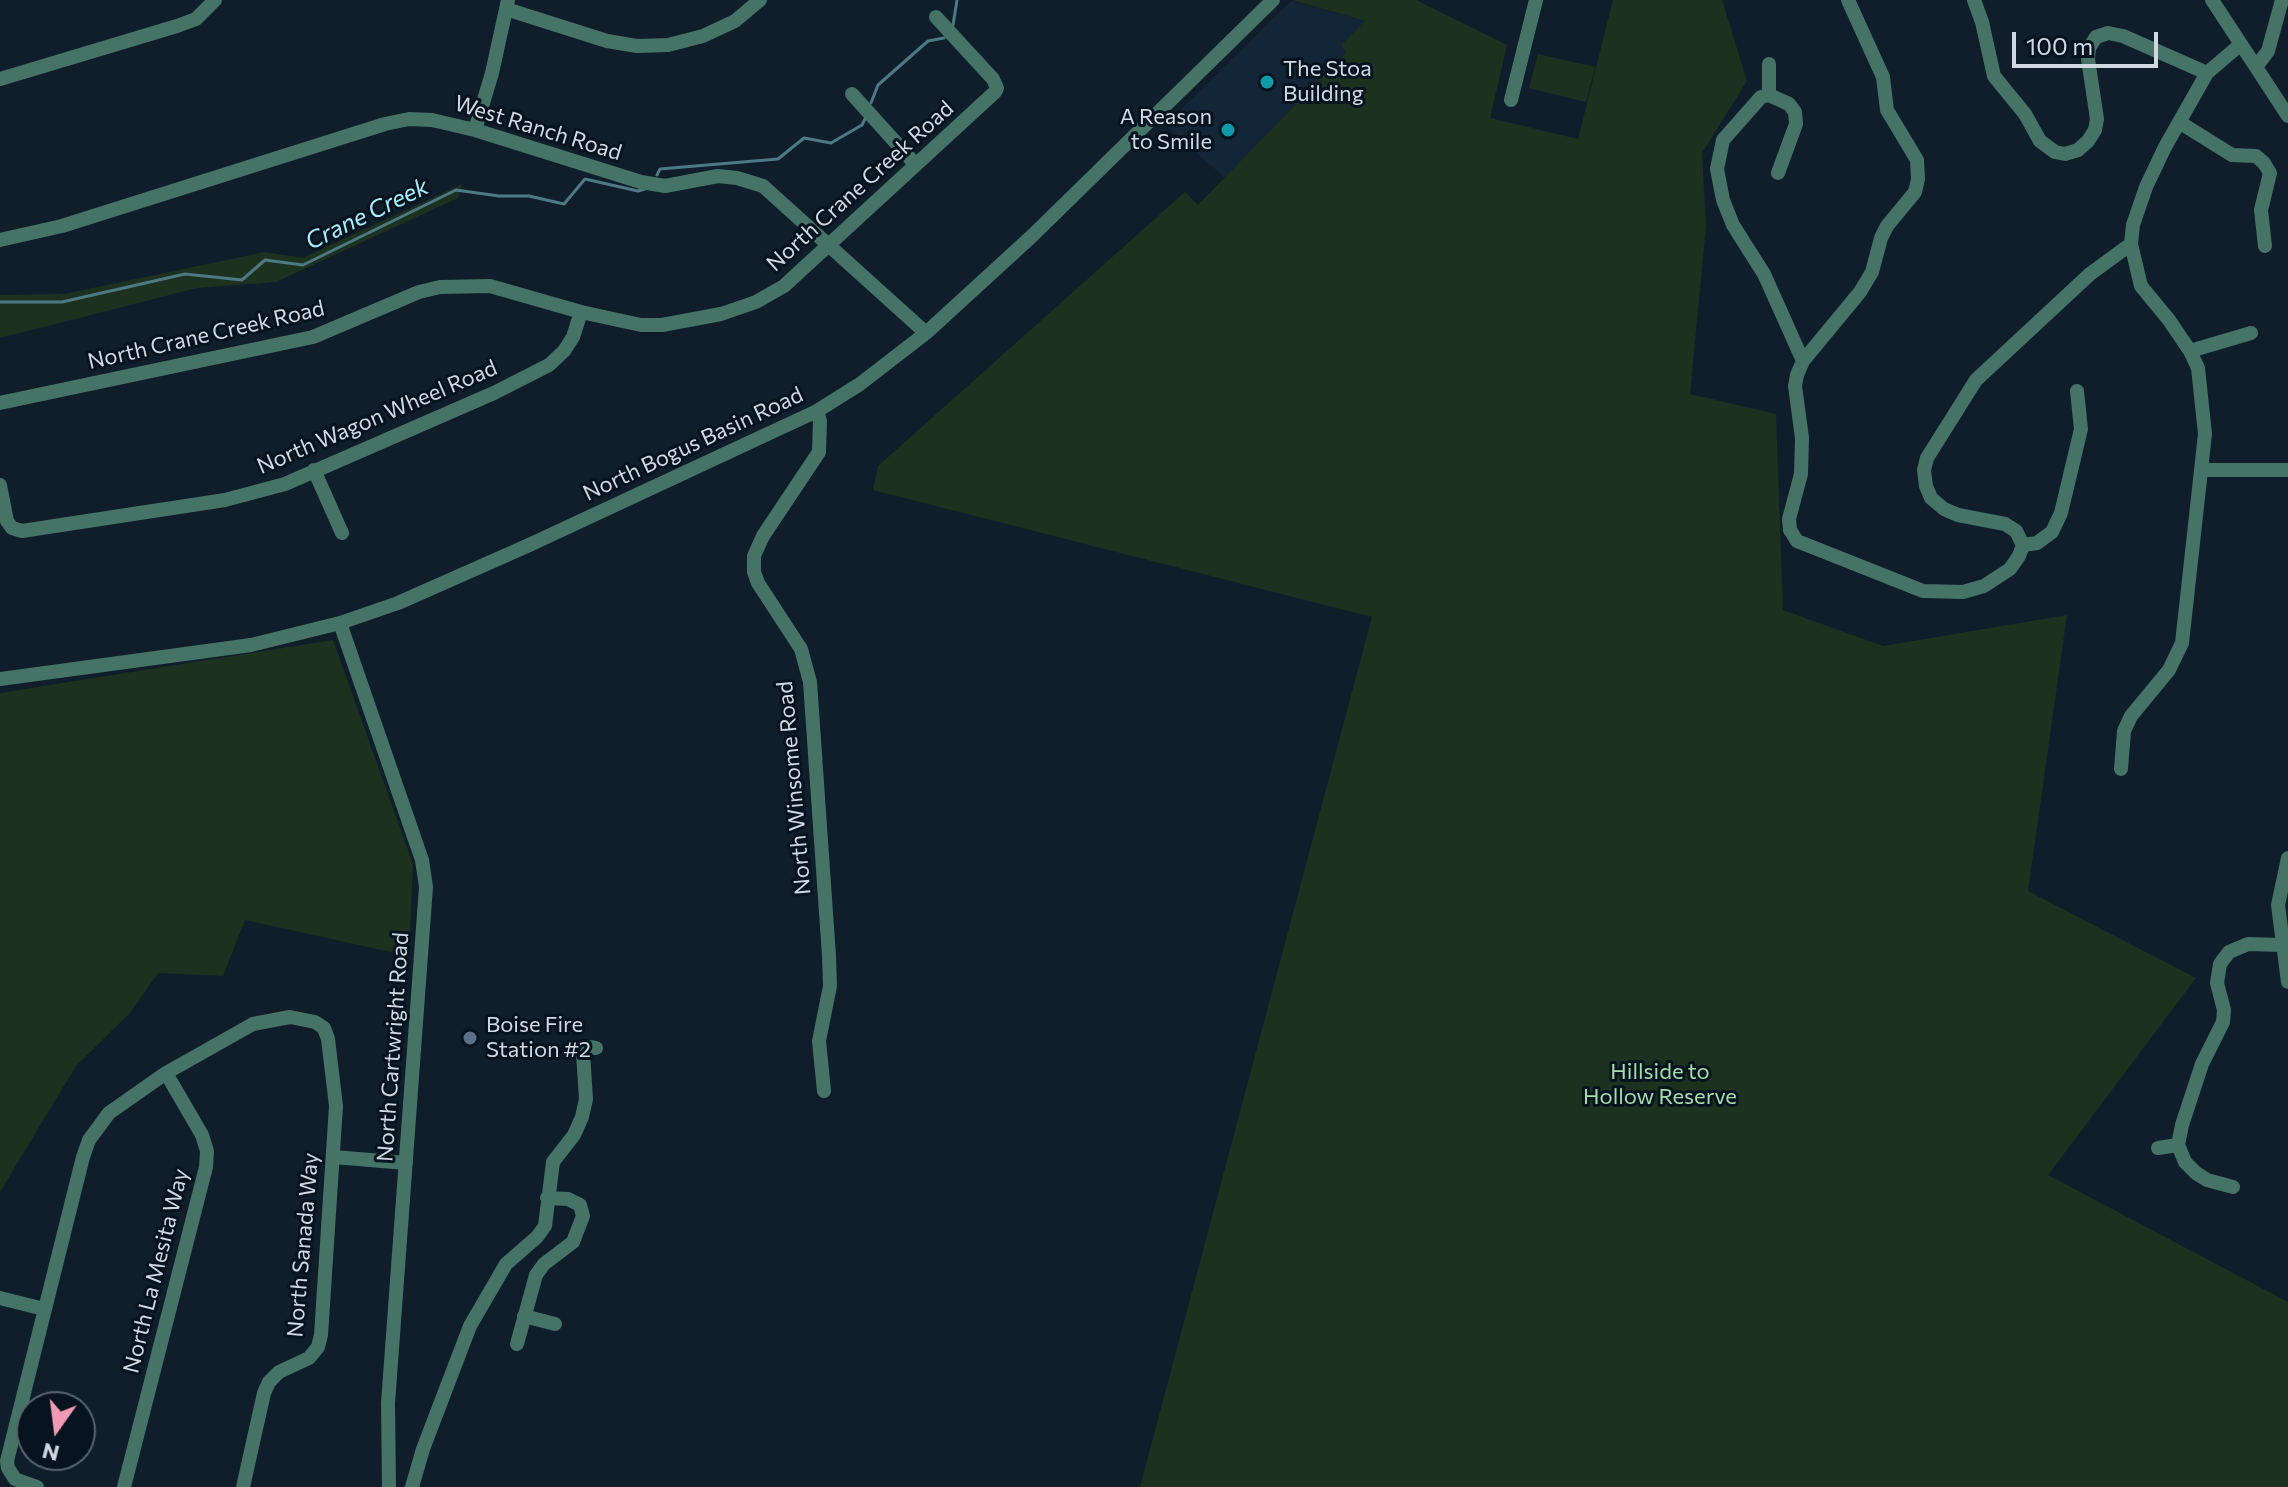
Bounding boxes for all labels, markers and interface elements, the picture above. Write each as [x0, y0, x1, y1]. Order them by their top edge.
scale bar [2016, 16, 2162, 66]
text: 100 m [2026, 31, 2093, 60]
place label: The Stoa Building [1283, 56, 1372, 108]
marker: The Stoa Building [1258, 73, 1276, 91]
street label: West Ranch Road [451, 90, 625, 166]
street label: North Crane Creek Road [761, 95, 959, 277]
place label: A Reason to Smile [1120, 104, 1212, 156]
marker: A Reason to Smile [1219, 121, 1237, 139]
water label: Crane Creek [301, 172, 433, 256]
street label: North Crane Creek Road [85, 295, 327, 375]
street label: North Wagon Wheel Road [253, 354, 501, 480]
street label: North Bogus Basin Road [579, 381, 807, 507]
street label: North Winsome Road [771, 680, 817, 896]
street label: North Cartwright Road [372, 931, 414, 1163]
place label: Boise Fire Station #2 [486, 1012, 591, 1064]
marker: Boise Fire Station #2 [461, 1029, 479, 1047]
park label: Hillside to Hollow Reserve [1583, 1059, 1737, 1110]
street label: North Sanada Way [282, 1152, 324, 1338]
street label: North La Mesita Way [118, 1166, 194, 1376]
north arrow [16, 1391, 96, 1471]
text: N [39, 1438, 62, 1468]

